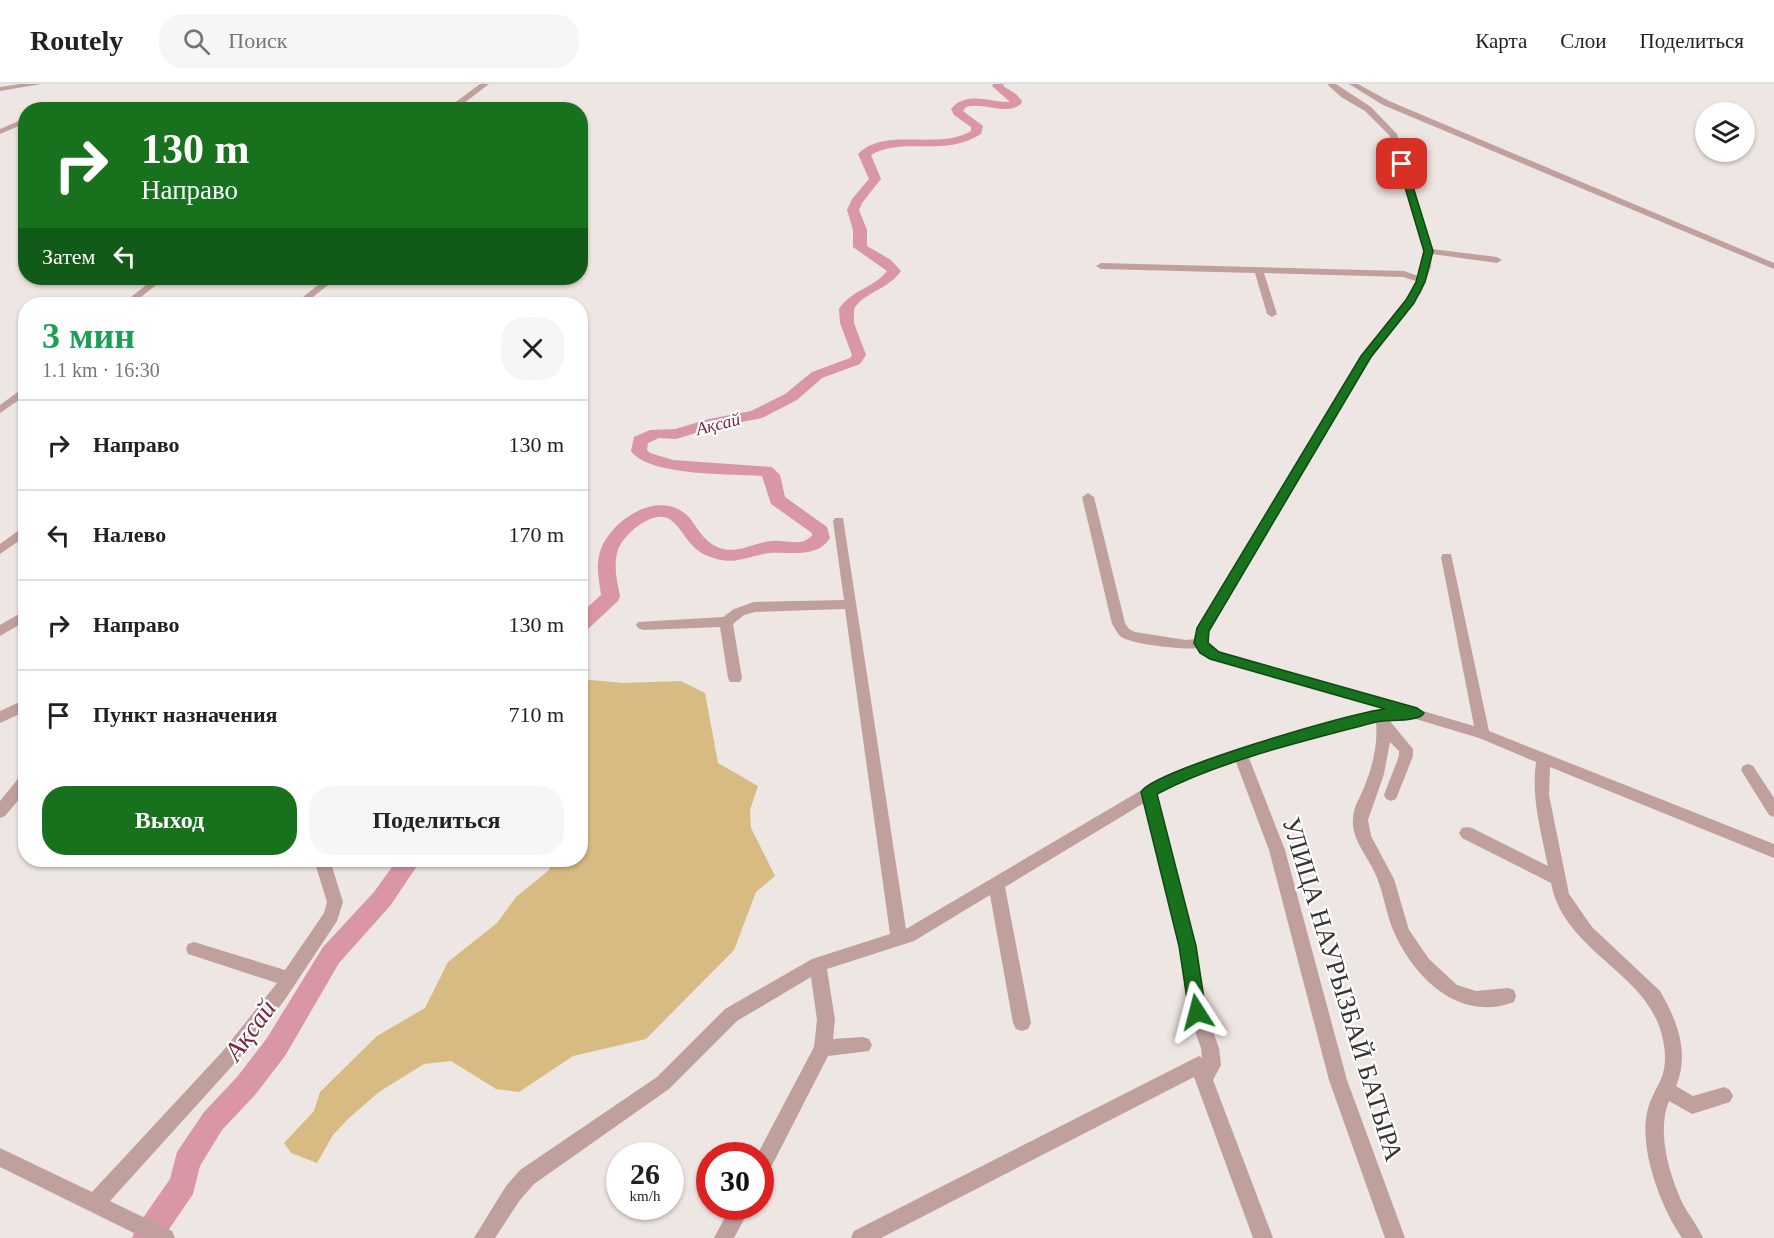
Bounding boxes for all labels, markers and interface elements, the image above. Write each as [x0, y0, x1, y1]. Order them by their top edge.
search box [159, 14, 579, 68]
text: Routely [30, 25, 123, 56]
icon: search [180, 25, 213, 58]
text: Поиск [228, 28, 287, 53]
text: Карта [1475, 29, 1527, 53]
text: Слои [1560, 29, 1606, 53]
text: Поделиться [1639, 29, 1744, 53]
map controls [1695, 102, 1755, 162]
button: layers [1695, 102, 1755, 162]
icon: right [42, 126, 120, 204]
text: 130 m [141, 126, 250, 172]
pin [1376, 138, 1427, 189]
icon: arrive [1385, 147, 1418, 180]
text: Направо [141, 175, 238, 205]
icon: left [108, 240, 141, 273]
text: Затем [42, 244, 96, 269]
text: 3 мин [42, 316, 135, 356]
button: close [501, 317, 564, 380]
text: 1.1 km · 16:30 [42, 359, 160, 381]
water label: Ақсай [693, 409, 742, 439]
icon: right [42, 429, 75, 462]
text: Направо [93, 432, 179, 457]
text: 130 m [508, 432, 564, 457]
icon: left [42, 519, 75, 552]
text: Налево [93, 522, 166, 547]
text: 170 m [508, 522, 564, 547]
icon: right [42, 609, 75, 642]
text: Направо [93, 612, 179, 637]
text: 130 m [508, 612, 564, 637]
icon: arrive [42, 699, 75, 732]
text: Пункт назначения [93, 702, 278, 727]
text: 710 m [508, 702, 564, 727]
button: Выход [42, 786, 297, 855]
button: Поделиться [309, 786, 564, 855]
street label: УЛИЦА НАУРЫЗБАЙ БАТЫРА [1276, 814, 1409, 1165]
position arrow [1165, 980, 1229, 1044]
water label: Ақсай [217, 994, 282, 1068]
speed limit sign: 30 [696, 1142, 774, 1220]
text: 26 [630, 1157, 660, 1190]
text: km/h [630, 1188, 660, 1204]

